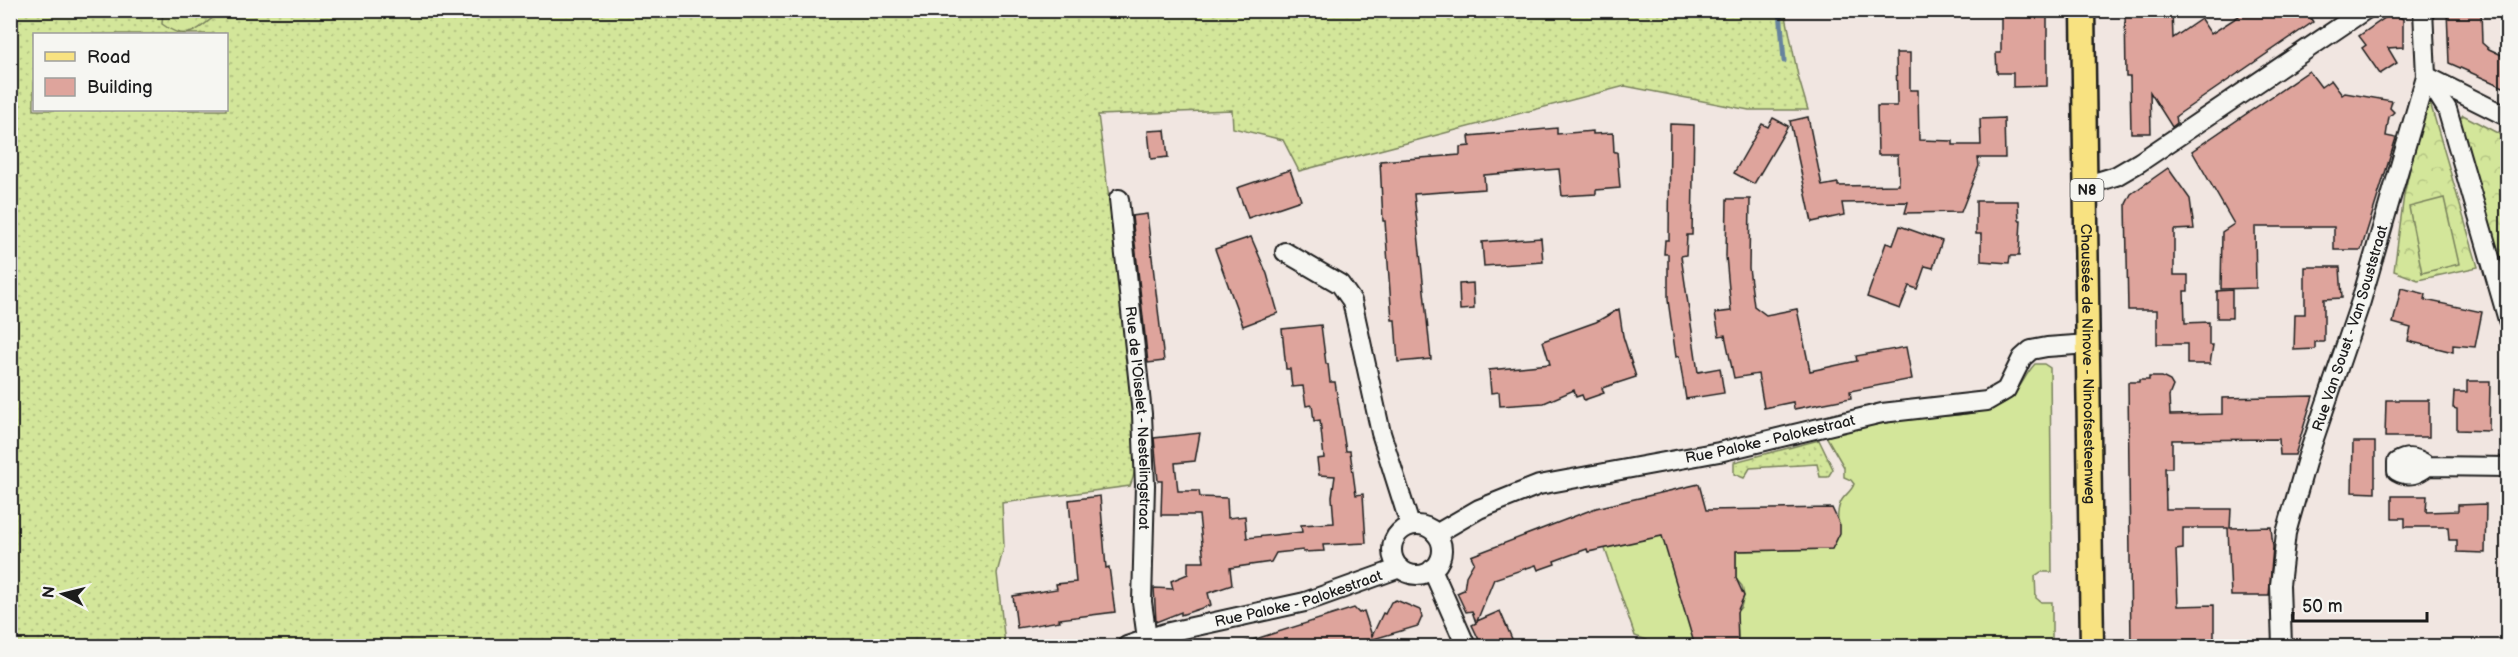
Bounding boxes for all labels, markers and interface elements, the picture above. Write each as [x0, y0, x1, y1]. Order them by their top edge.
legend [33, 33, 228, 111]
text: Road [87, 47, 131, 68]
text: Building [87, 77, 153, 98]
road number: N8 [2070, 179, 2104, 201]
street label: Rue Van Soust - Van Souststraat [2308, 223, 2392, 434]
street label: Chaussée de Ninove - Ninoofsesteenweg [2077, 224, 2099, 504]
street label: Rue de l'Oiselet - Nestelingstraat [1121, 305, 1155, 530]
street label: Rue Paloke - Palokestraat [1684, 410, 1857, 467]
north arrow [33, 564, 93, 624]
street label: Rue Paloke - Palokestraat [1213, 566, 1385, 631]
text: N [39, 585, 60, 599]
scale bar [2293, 585, 2426, 623]
text: 50 m [2302, 596, 2343, 617]

